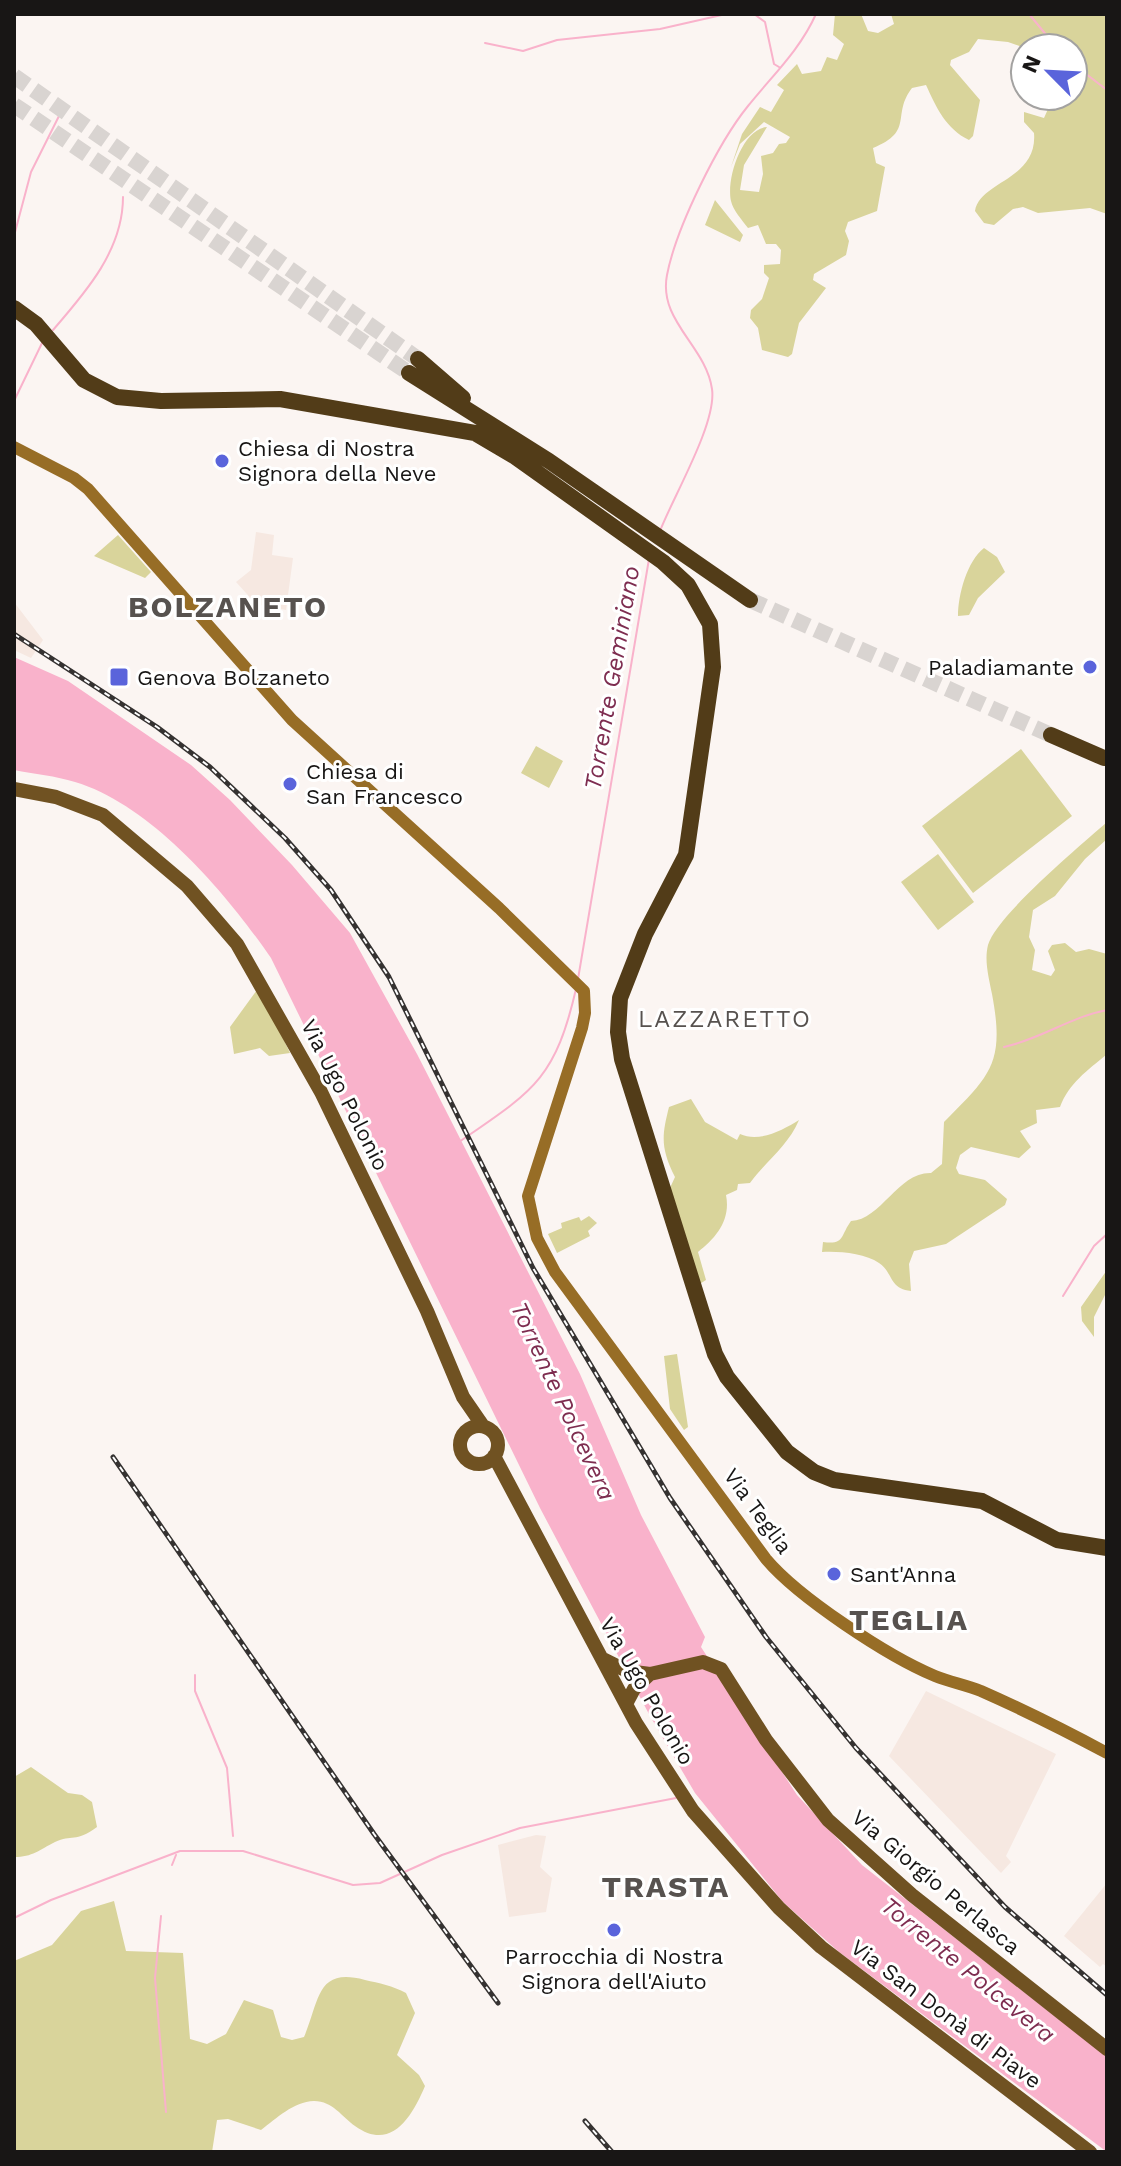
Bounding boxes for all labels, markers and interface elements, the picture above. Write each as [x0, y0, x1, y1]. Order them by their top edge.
north arrow [1009, 32, 1089, 112]
text: N [1016, 52, 1046, 77]
place label: Chiesa di Nostra Signora della Neve [238, 436, 436, 486]
marker: Chiesa di Nostra Signora della Neve [213, 452, 231, 470]
water label: Torrente Geminiano [578, 564, 646, 792]
district label: BOLZANETO [128, 589, 328, 624]
place label: Paladiamante [928, 655, 1074, 680]
marker: Paladiamante [1081, 658, 1099, 676]
place label: Genova Bolzaneto [137, 665, 330, 690]
marker: Genova Bolzaneto [108, 666, 130, 688]
place label: Chiesa di San Francesco [306, 759, 463, 809]
marker: Chiesa di San Francesco [281, 775, 299, 793]
district label: LAZZARETTO [638, 1005, 812, 1033]
street label: Via Ugo Polonio [296, 1015, 394, 1175]
water label: Torrente Polcevera [505, 1297, 621, 1505]
street label: Via Teglia [719, 1463, 797, 1559]
place label: Sant'Anna [850, 1562, 956, 1587]
marker: Sant'Anna [825, 1565, 843, 1583]
district label: TEGLIA [849, 1602, 969, 1637]
street label: Via Ugo Polonio [595, 1613, 699, 1769]
street label: Via Giorgio Perlasca [847, 1804, 1025, 1960]
district label: TRASTA [602, 1869, 730, 1904]
water label: Torrente Polcevera [875, 1891, 1061, 2049]
marker: Parrocchia di Nostra Signora dell'Aiuto [605, 1921, 623, 1939]
street label: Via San Donà di Piave [846, 1934, 1046, 2094]
place label: Parrocchia di Nostra Signora dell'Aiuto [505, 1944, 723, 1994]

